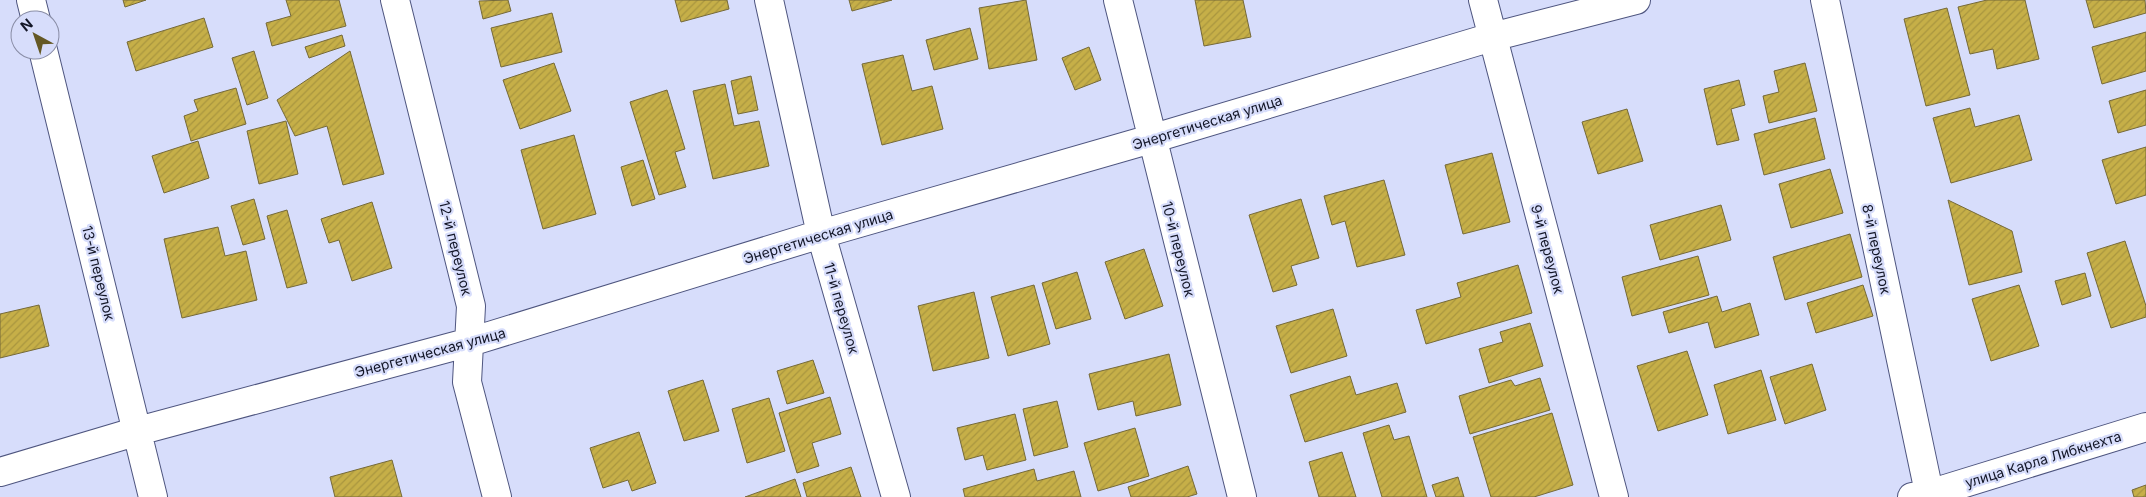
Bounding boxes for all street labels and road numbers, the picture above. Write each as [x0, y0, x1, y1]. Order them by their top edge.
street label: Энергетическая улица [1130, 91, 1284, 153]
street label: 12-й переулок [436, 199, 476, 298]
street label: 10-й переулок [1159, 200, 1199, 299]
street label: 9-й переулок [1528, 203, 1568, 296]
street label: 8-й переулок [1859, 203, 1895, 296]
street label: Энергетическая улица [741, 205, 895, 267]
street label: 13-й переулок [79, 224, 119, 323]
street label: 11-й переулок [821, 260, 863, 356]
street label: Энергетическая улица [353, 324, 507, 380]
street label: улица Карла Либкнехта [1963, 427, 2123, 491]

